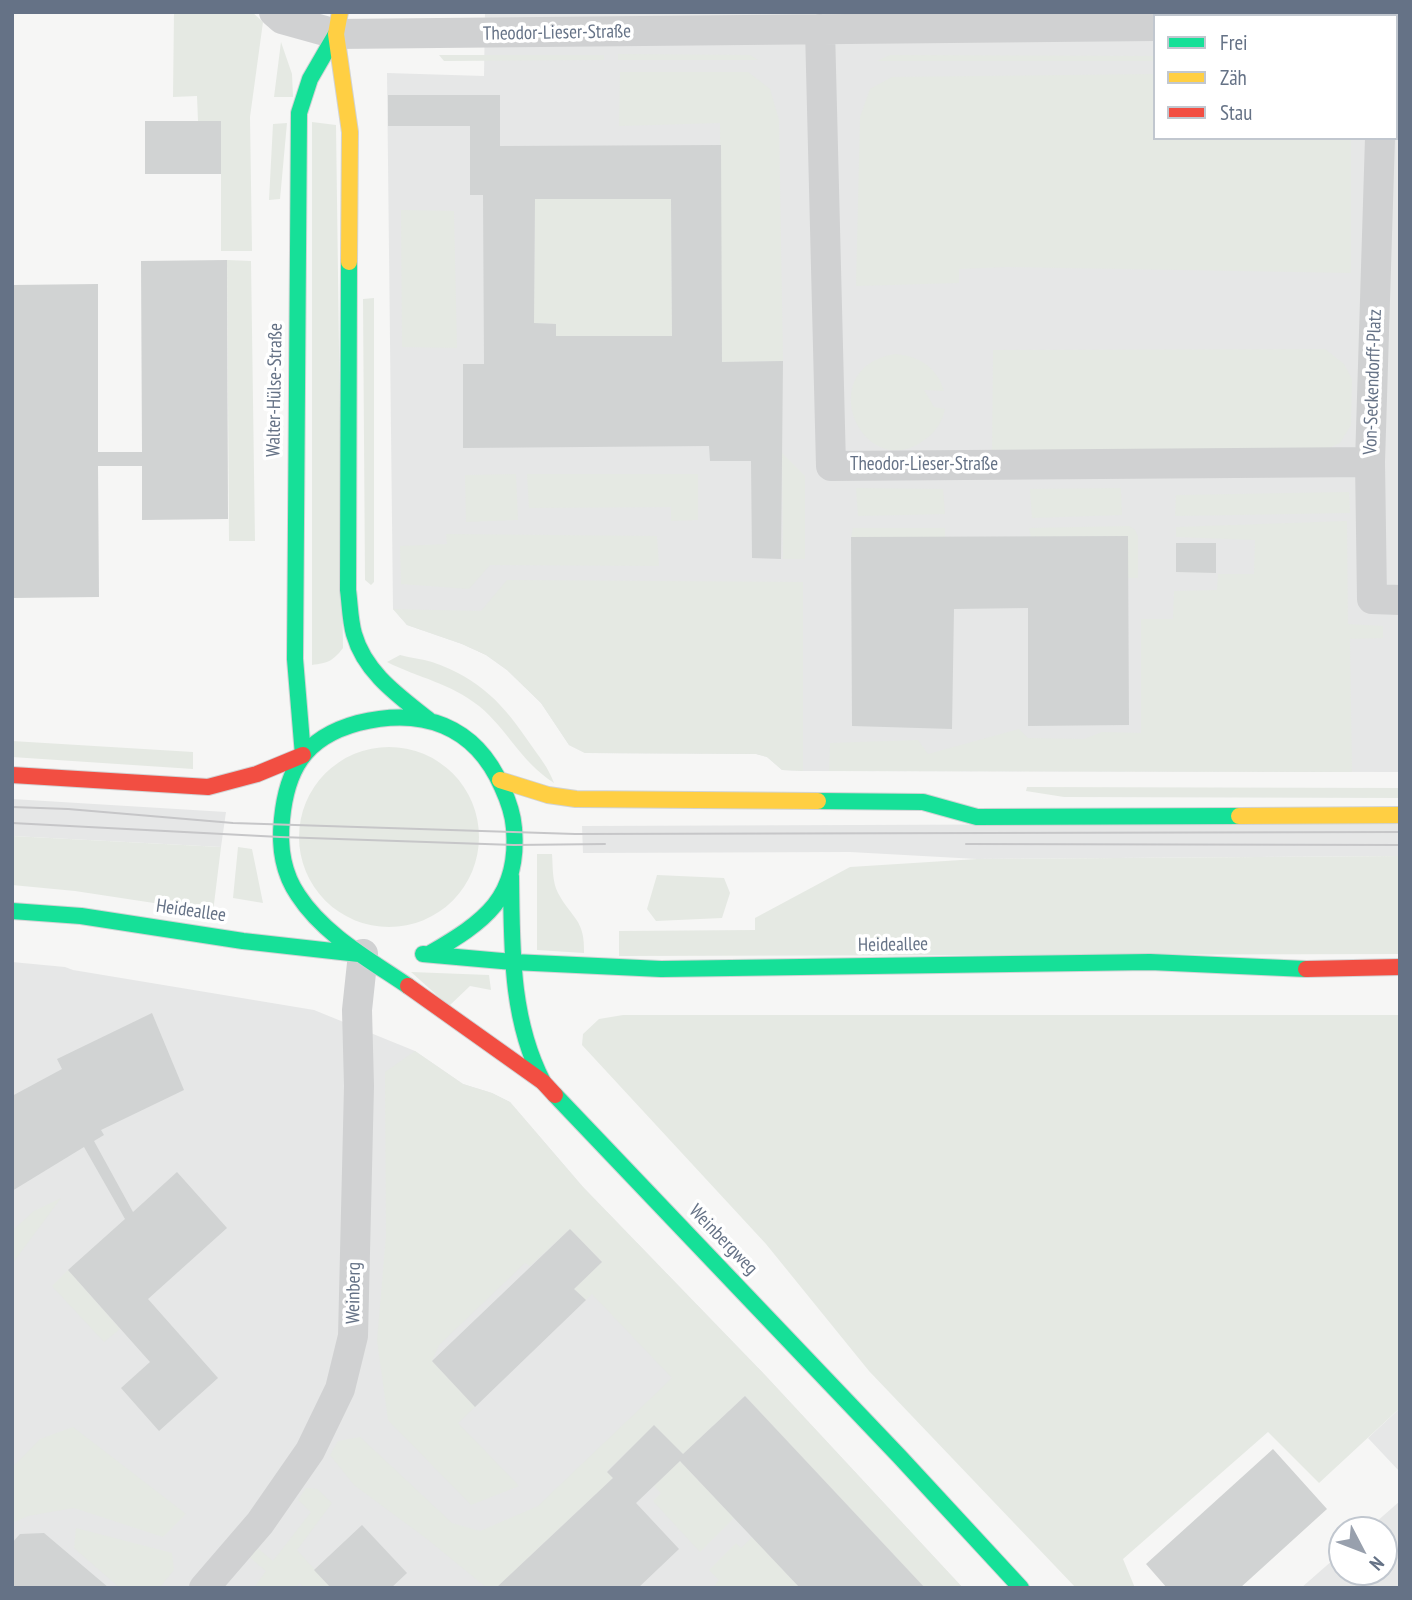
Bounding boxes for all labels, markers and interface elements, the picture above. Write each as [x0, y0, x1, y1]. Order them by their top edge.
legend [1153, 14, 1398, 140]
street label: Theodor-Lieser-Straße [483, 20, 631, 46]
text: Frei [1220, 29, 1248, 56]
text: Zäh [1220, 64, 1247, 91]
text: Stau [1220, 99, 1252, 126]
street label: Von-Seckendorff-Platz [1359, 309, 1387, 455]
street label: Walter-Hülse-Straße [262, 323, 288, 457]
street label: Theodor-Lieser-Straße [850, 454, 998, 476]
street label: Heideallee [155, 895, 227, 927]
street label: Heideallee [858, 933, 928, 957]
street label: Weinbergweg [684, 1200, 762, 1280]
street label: Weinberg [342, 1262, 366, 1324]
north arrow [1328, 1516, 1398, 1586]
text: N [1365, 1552, 1389, 1576]

